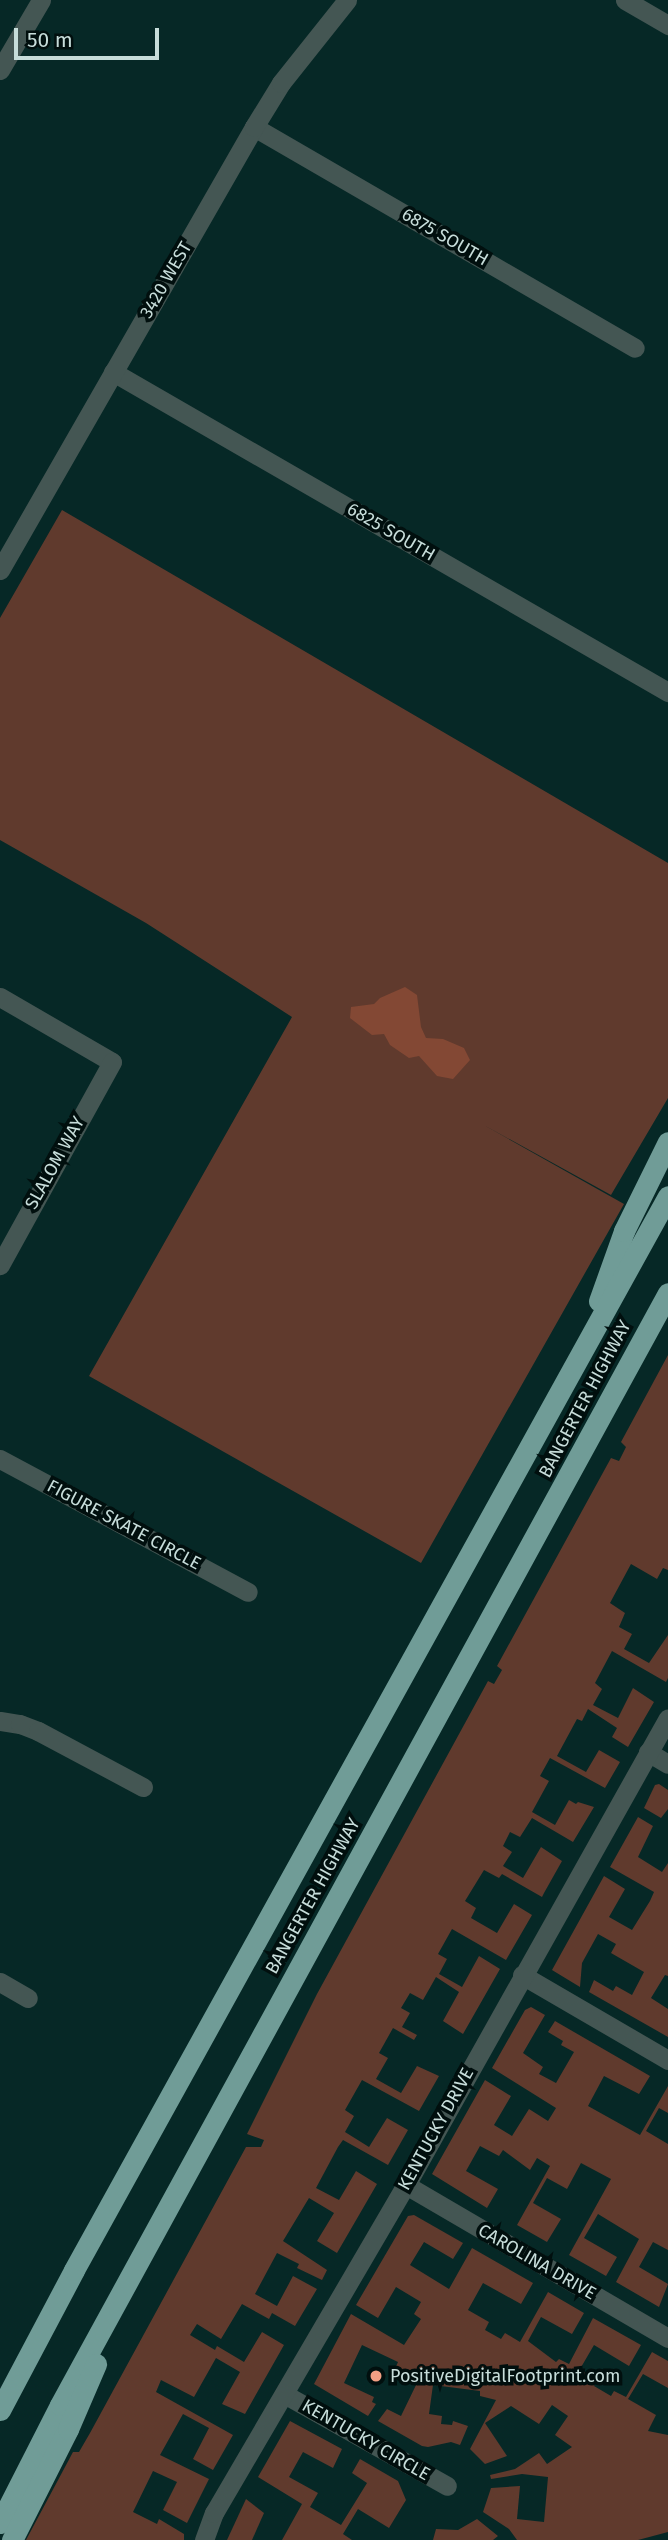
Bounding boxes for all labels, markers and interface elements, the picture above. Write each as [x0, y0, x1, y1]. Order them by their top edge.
scale bar [18, 14, 163, 58]
text: 50 m [27, 27, 73, 53]
street label: 6875 SOUTH [398, 204, 492, 270]
street label: 3420 WEST [135, 238, 197, 322]
street label: 6825 SOUTH [343, 498, 439, 566]
street label: SLALOM WAY [21, 1113, 89, 1213]
street label: BANGERTER HIGHWAY [534, 1317, 636, 1481]
street label: FIGURE SKATE CIRCLE [43, 1475, 205, 1575]
street label: BANGERTER HIGHWAY [261, 1814, 365, 1978]
street label: KENTUCKY DRIVE [393, 2064, 479, 2194]
street label: CAROLINA DRIVE [474, 2219, 600, 2305]
place label: PositiveDigitalFootprint.com [390, 2365, 620, 2387]
marker: PositiveDigitalFootprint.com [368, 2368, 384, 2384]
street label: KENTUCKY CIRCLE [298, 2395, 434, 2485]

